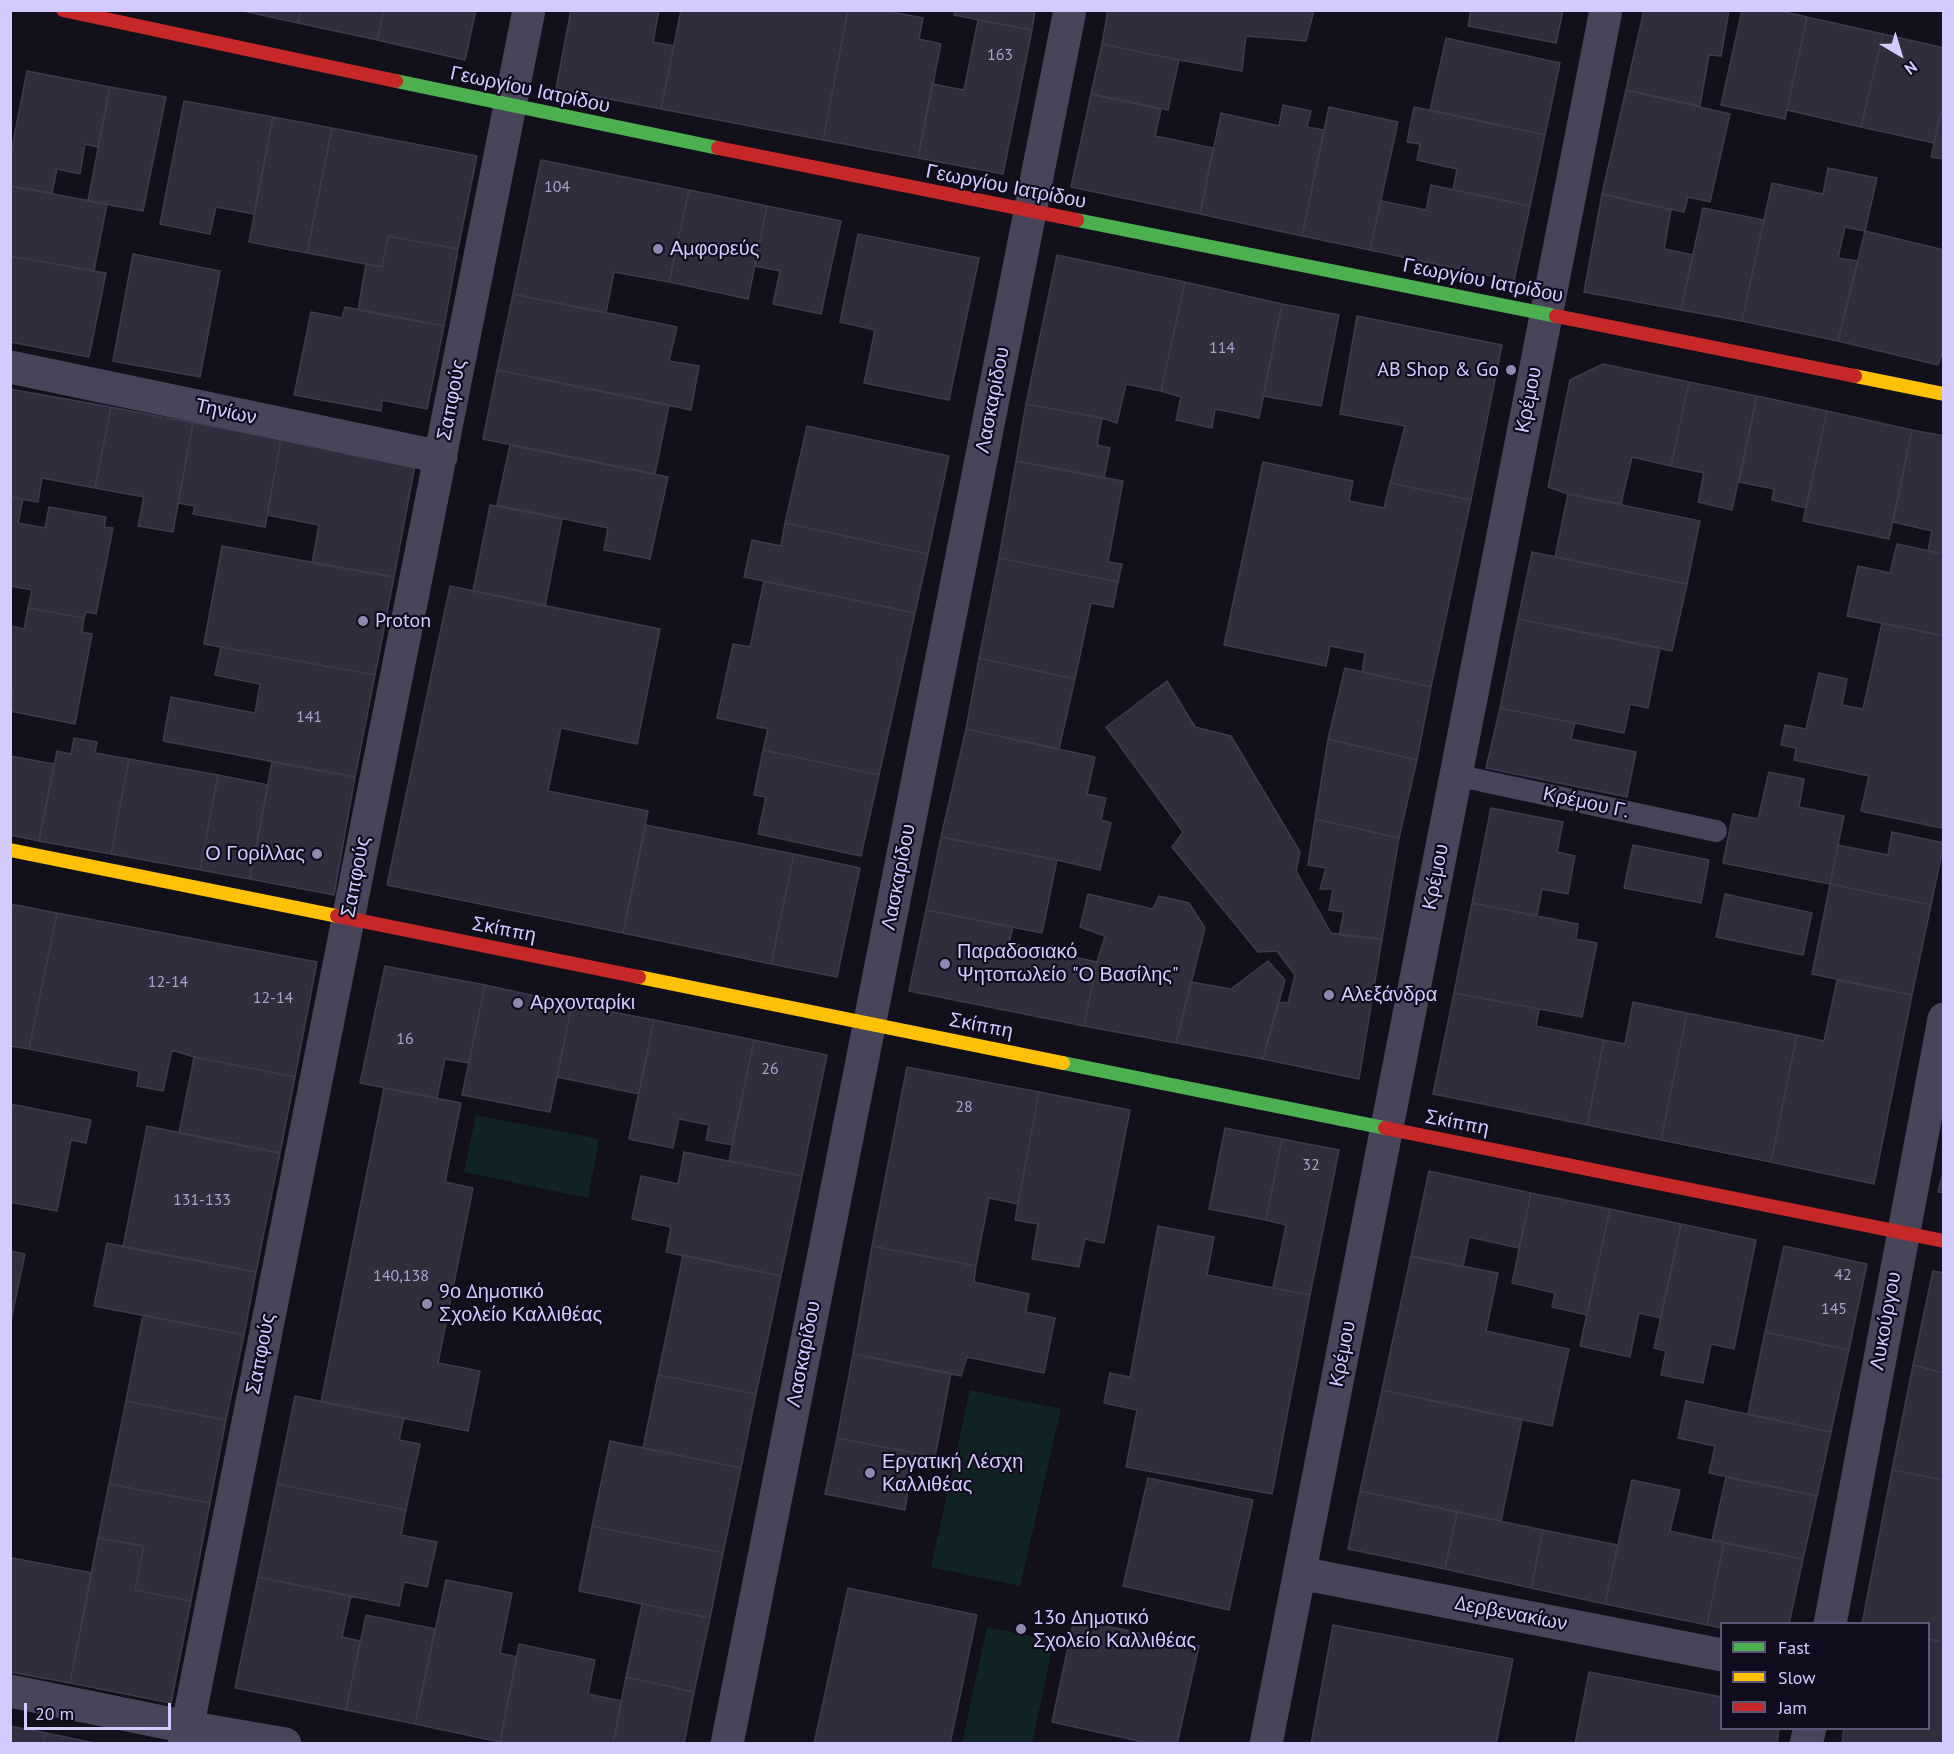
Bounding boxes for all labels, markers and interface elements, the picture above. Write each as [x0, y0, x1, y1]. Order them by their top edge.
north arrow [1870, 24, 1930, 84]
house number: 163 [987, 45, 1013, 65]
text: N [1901, 57, 1921, 79]
street label: Γεωργίου Ιατρίδου [448, 61, 612, 119]
street label: Γεωργίου Ιατρίδου [924, 160, 1088, 214]
house number: 104 [544, 177, 570, 197]
place label: Αμφορεύς [670, 237, 759, 261]
marker: Αμφορεύς [651, 242, 665, 256]
street label: Γεωργίου Ιατρίδου [1401, 254, 1565, 308]
house number: 114 [1209, 338, 1235, 358]
street label: Λασκαρίδου [971, 345, 1015, 455]
street label: Σαπφούς [432, 358, 472, 442]
place label: AB Shop & Go [1377, 358, 1499, 382]
marker: AB Shop & Go [1504, 363, 1518, 377]
street label: Κρέμου [1511, 365, 1547, 435]
street label: Τηνίων [193, 394, 259, 430]
place label: Proton [375, 609, 431, 633]
marker: Proton [356, 614, 370, 628]
house number: 141 [296, 707, 322, 727]
street label: Κρέμου Γ. [1541, 782, 1631, 824]
street label: Λασκαρίδου [877, 822, 921, 932]
street label: Σαπφούς [336, 835, 376, 919]
place label: Ο Γορίλλας [205, 842, 305, 866]
street label: Κρέμου [1418, 842, 1454, 912]
marker: Ο Γορίλλας [310, 847, 324, 861]
street label: Σκίππη [470, 912, 538, 948]
place label: Παραδοσιακό Ψητοπωλείο "Ο Βασίλης" [957, 940, 1179, 987]
marker: Παραδοσιακό Ψητοπωλείο "Ο Βασίλης" [938, 957, 952, 971]
house number: 12-14 [148, 972, 188, 992]
place label: Αλεξάνδρα [1341, 983, 1437, 1007]
house number: 12-14 [253, 988, 293, 1008]
marker: Αλεξάνδρα [1322, 988, 1336, 1002]
place label: Αρχονταρίκι [530, 991, 635, 1015]
marker: Αρχονταρίκι [511, 996, 525, 1010]
street label: Σκίππη [947, 1008, 1015, 1044]
house number: 16 [396, 1029, 414, 1049]
house number: 26 [761, 1059, 779, 1079]
house number: 28 [955, 1097, 973, 1117]
street label: Σκίππη [1423, 1105, 1491, 1141]
house number: 32 [1302, 1155, 1320, 1175]
house number: 131-133 [173, 1190, 231, 1210]
house number: 42 [1834, 1265, 1852, 1285]
house number: 140,138 [373, 1266, 429, 1286]
street label: Λυκούργου [1866, 1270, 1906, 1372]
place label: 9ο Δημοτικό Σχολείο Καλλιθέας [439, 1280, 602, 1327]
marker: 9ο Δημοτικό Σχολείο Καλλιθέας [420, 1297, 434, 1311]
street label: Λασκαρίδου [782, 1299, 826, 1409]
house number: 145 [1821, 1299, 1847, 1319]
street label: Σαπφούς [241, 1312, 281, 1396]
street label: Κρέμου [1325, 1319, 1361, 1389]
place label: Εργατική Λέσχη Καλλιθέας [882, 1450, 1023, 1497]
marker: Εργατική Λέσχη Καλλιθέας [863, 1466, 877, 1480]
street label: Δερβενακίων [1453, 1591, 1569, 1637]
place label: 13ο Δημοτικό Σχολείο Καλλιθέας [1033, 1606, 1196, 1653]
marker: 13ο Δημοτικό Σχολείο Καλλιθέας [1014, 1622, 1028, 1636]
legend [1720, 1622, 1930, 1730]
text: Fast [1778, 1636, 1810, 1659]
text: Slow [1778, 1666, 1816, 1689]
scale bar [27, 1691, 174, 1729]
text: Jam [1778, 1696, 1807, 1719]
text: 20 m [35, 1702, 74, 1725]

